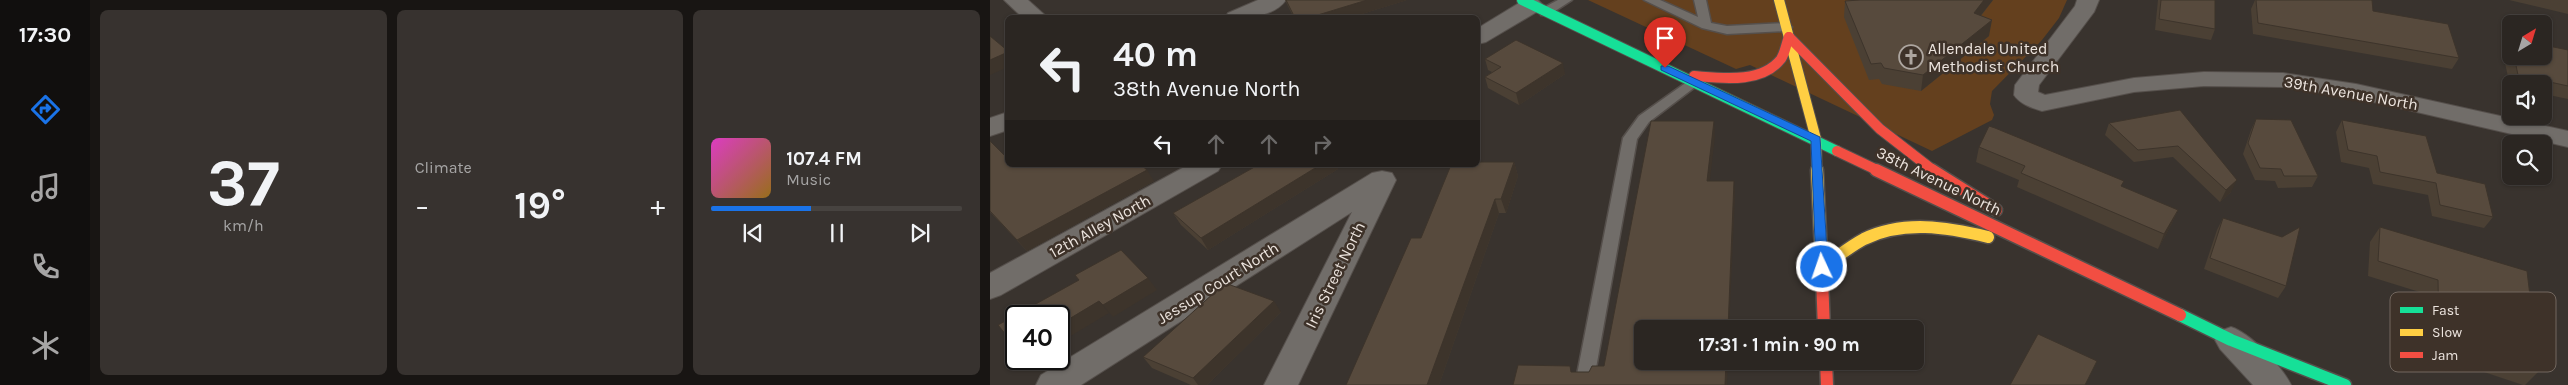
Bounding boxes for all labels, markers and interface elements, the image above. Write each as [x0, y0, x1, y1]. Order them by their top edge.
north arrow [2502, 15, 2552, 65]
map controls [2502, 15, 2552, 185]
pin [1644, 17, 1686, 68]
text: 17:30 [19, 22, 71, 48]
icon: arrive [1651, 24, 1679, 52]
text: 40 m [1113, 34, 1198, 75]
icon: left [1030, 35, 1095, 100]
place label: Allendale United Methodist Church [1928, 39, 2060, 76]
church icon: Allendale United Methodist Church [1898, 44, 1924, 70]
street label: 39th Avenue North [2282, 72, 2420, 114]
button: sound [2502, 75, 2552, 125]
text: 38th Avenue North [1113, 76, 1300, 102]
icon: directions [28, 92, 63, 127]
icon: left [1149, 130, 1177, 158]
icon: ahead [1202, 130, 1230, 158]
icon: ahead [1255, 130, 1283, 158]
icon: right [1308, 130, 1336, 158]
button: search [2502, 135, 2552, 185]
street label: 38th Avenue North [1874, 143, 2004, 219]
text: 37 [207, 145, 280, 221]
text: 107.4 FM [786, 148, 862, 170]
text: Climate [415, 158, 472, 177]
icon: music [28, 170, 63, 205]
text: Music [786, 170, 831, 189]
text: 19° [514, 183, 566, 228]
text: − [415, 189, 429, 222]
text: + [651, 189, 665, 222]
street label: 12th Alley North [1046, 190, 1154, 262]
text: km/h [223, 216, 264, 235]
icon: previous [739, 219, 767, 247]
icon: pause [823, 219, 851, 247]
icon: next [906, 219, 934, 247]
street label: Iris Street North [1301, 219, 1369, 331]
street label: Jessup Court North [1154, 238, 1282, 328]
position arrow [1795, 240, 1847, 292]
icon: phone [28, 249, 63, 284]
legend [2390, 292, 2556, 372]
text: Fast [2432, 302, 2459, 319]
speed limit sign: 40 [1005, 305, 1070, 370]
text: Slow [2432, 324, 2462, 341]
icon: climate [28, 328, 63, 363]
text: 17:31 · 1 min · 90 m [1698, 334, 1860, 356]
text: Jam [2432, 347, 2458, 364]

